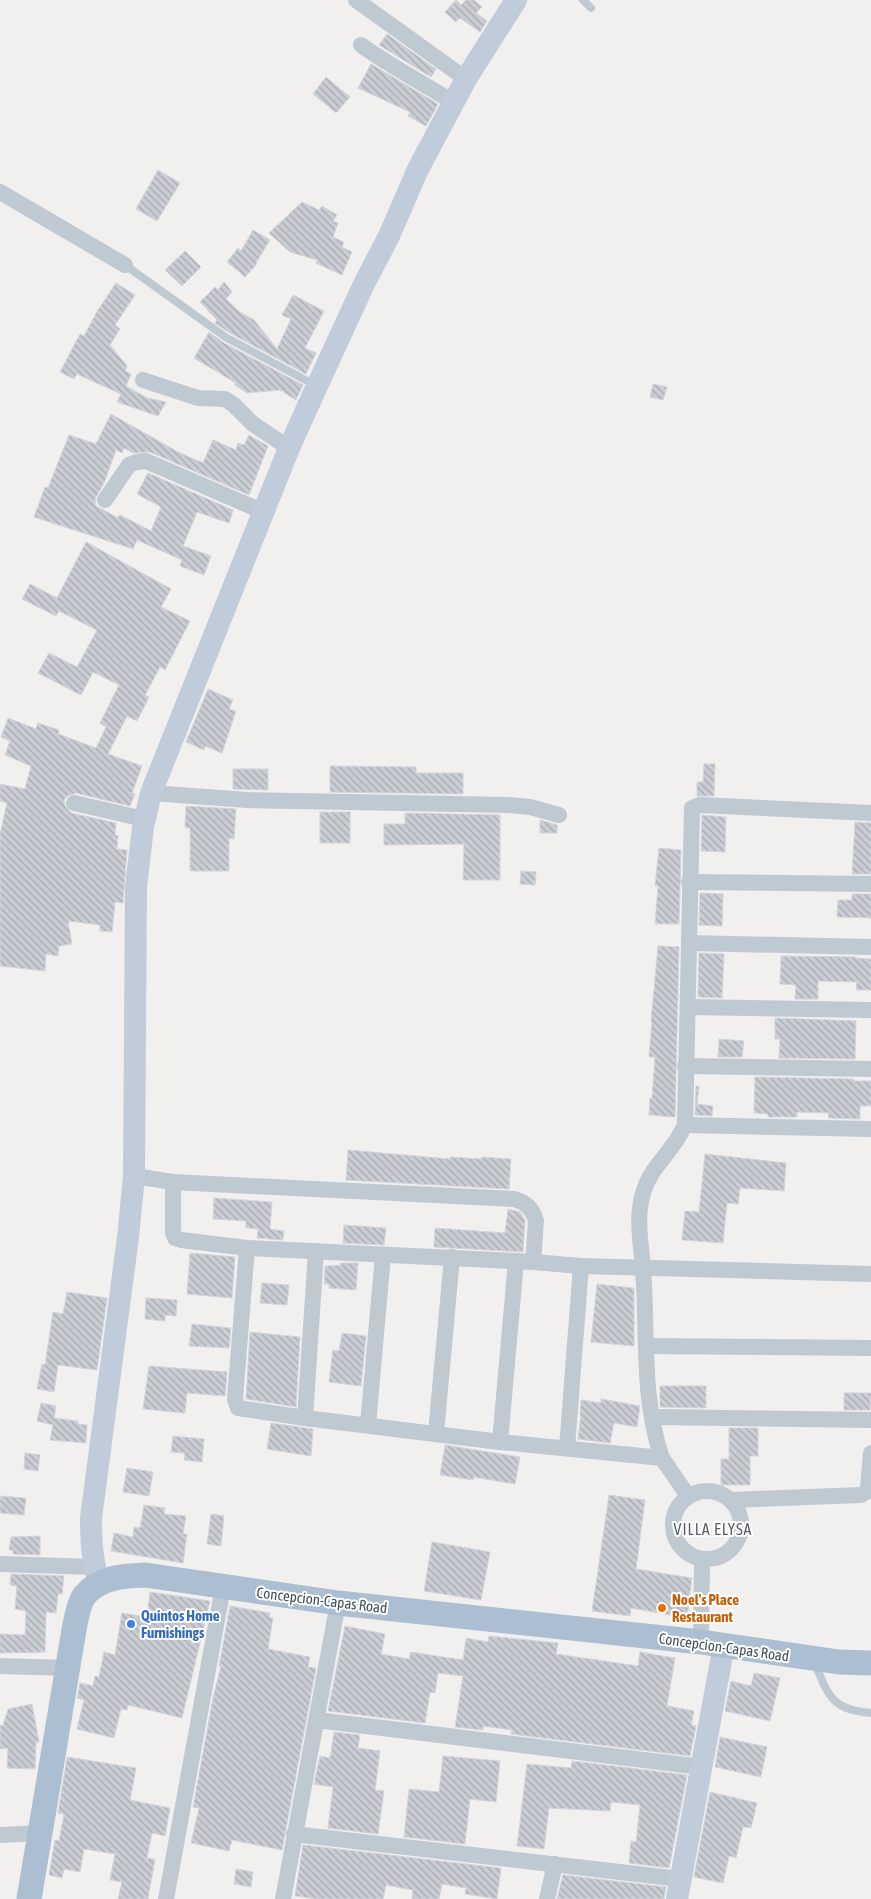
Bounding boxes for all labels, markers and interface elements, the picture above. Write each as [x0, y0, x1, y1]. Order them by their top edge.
district label: VILLA ELYSA [674, 1520, 752, 1538]
street label: Concepcion-Capas Road [256, 1584, 388, 1616]
place label: Noel's Place Restaurant [672, 1591, 739, 1625]
marker: Noel's Place Restaurant [656, 1602, 668, 1614]
place label: Quintos Home Furnishings [141, 1607, 220, 1641]
marker: Quintos Home Furnishings [125, 1618, 137, 1630]
street label: Concepcion-Capas Road [658, 1629, 790, 1665]

